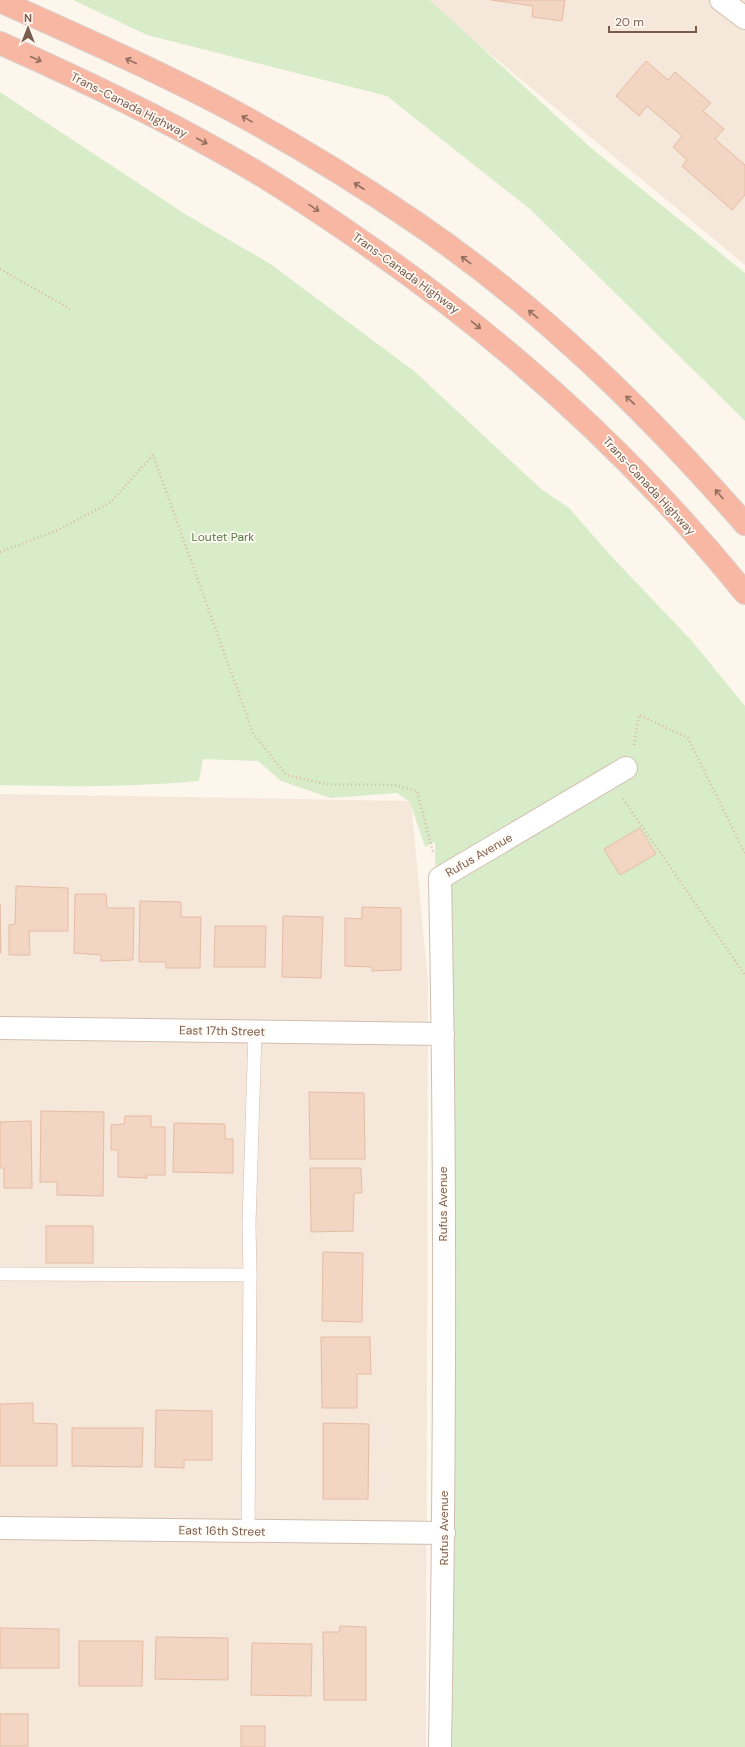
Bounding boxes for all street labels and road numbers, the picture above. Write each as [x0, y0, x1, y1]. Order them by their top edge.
street label: Trans-Canada Highway [68, 69, 190, 142]
street label: Trans-Canada Highway [349, 229, 463, 318]
street label: Trans-Canada Highway [599, 433, 699, 539]
street label: Rufus Avenue [443, 829, 516, 881]
street label: East 17th Street [179, 1022, 265, 1040]
street label: Rufus Avenue [435, 1166, 451, 1241]
street label: Rufus Avenue [436, 1490, 452, 1565]
street label: East 16th Street [178, 1522, 266, 1540]

